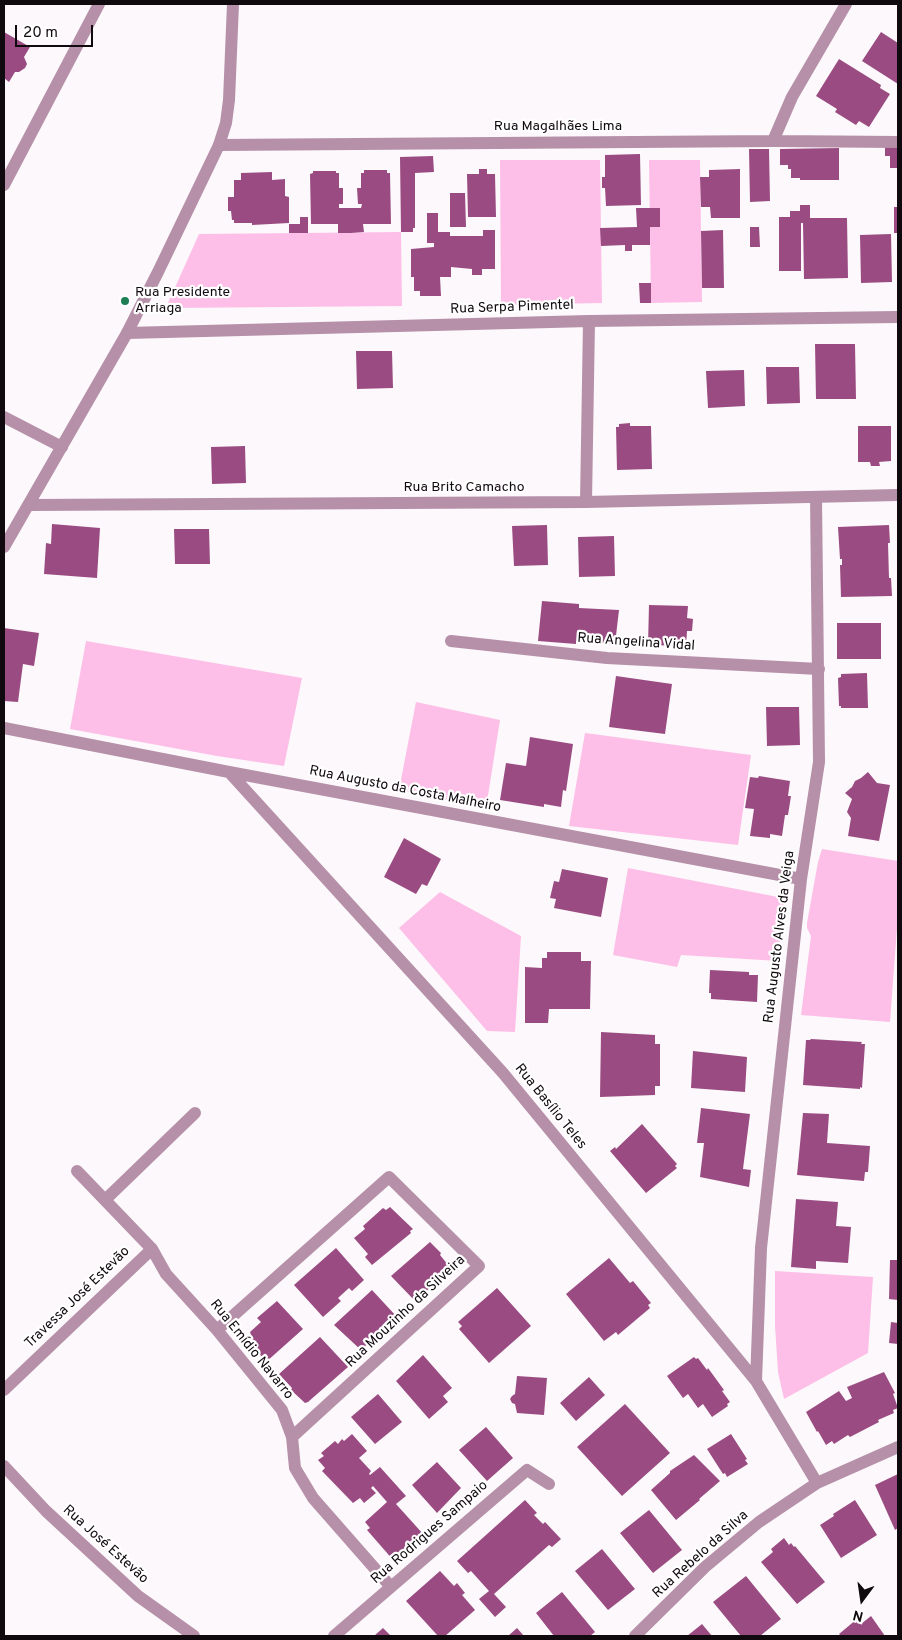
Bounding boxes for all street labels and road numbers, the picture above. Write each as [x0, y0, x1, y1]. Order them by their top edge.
street label: Rua Magalhães Lima [494, 119, 622, 135]
street label: Rua Serpa Pimentel [450, 297, 574, 319]
street label: Rua Brito Camacho [403, 480, 525, 496]
street label: Rua Angelina Vidal [577, 631, 695, 655]
street label: Rua Augusto da Costa Malheiro [308, 763, 502, 817]
street label: Rua Augusto Alves da Veiga [761, 850, 799, 1024]
street label: Rua Basílio Teles [510, 1061, 590, 1153]
street label: Travessa José Estevão [22, 1244, 134, 1352]
street label: Rua Mouzinho da Silveira [343, 1252, 469, 1372]
street label: Rua Emídio Navarro [206, 1297, 296, 1403]
street label: Rua Rodrigues Sampaio [368, 1478, 492, 1588]
street label: Rua José Estevão [59, 1502, 151, 1588]
street label: Rua Rebelo da Silva [650, 1508, 752, 1602]

